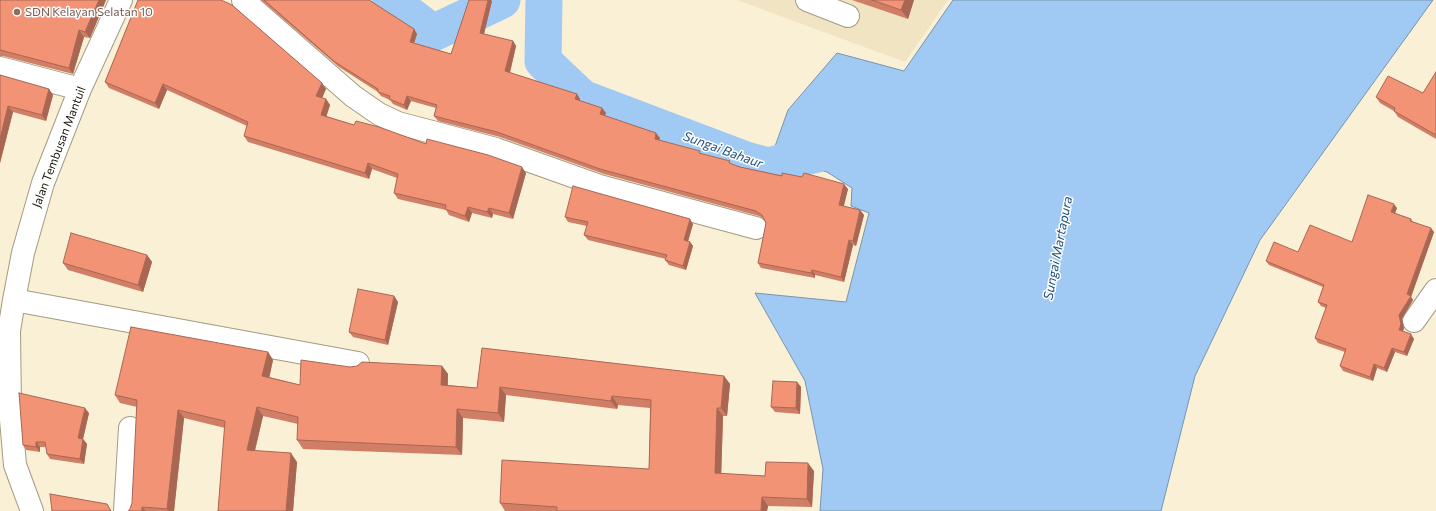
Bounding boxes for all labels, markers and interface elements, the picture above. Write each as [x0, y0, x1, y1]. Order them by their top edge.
place label: SDN Kelayan Selatan 10 [25, 5, 153, 19]
marker: SDN Kelayan Selatan 10 [12, 7, 22, 17]
street label: Jalan Tembusan Mantuil [29, 84, 89, 210]
water label: Sungai Bahaur [681, 128, 765, 172]
water label: Sungai Martapura [1040, 195, 1076, 301]

